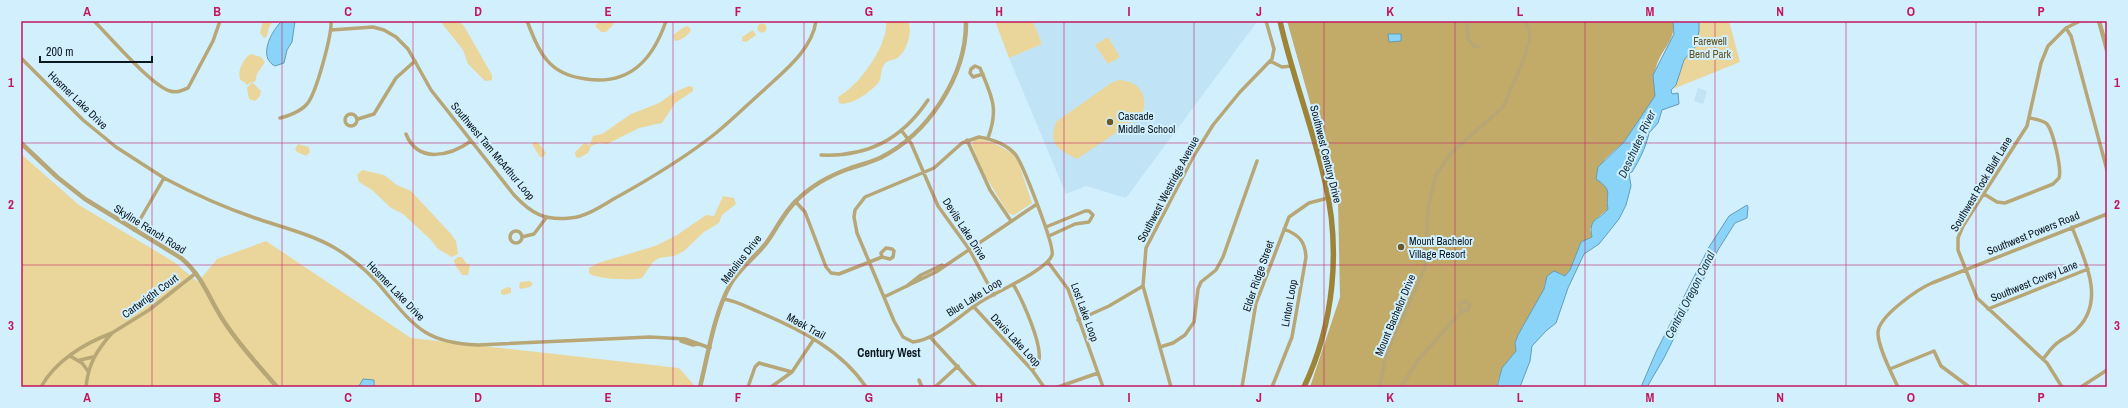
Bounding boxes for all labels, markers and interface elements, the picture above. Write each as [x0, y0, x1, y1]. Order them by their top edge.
text: A [83, 3, 91, 20]
text: B [213, 3, 221, 20]
text: C [344, 3, 352, 20]
text: D [474, 3, 482, 20]
text: E [604, 3, 612, 20]
text: F [735, 3, 742, 20]
text: G [865, 3, 873, 20]
text: H [995, 3, 1003, 20]
text: I [1128, 3, 1131, 20]
text: J [1256, 3, 1262, 20]
text: K [1386, 3, 1394, 20]
text: L [1517, 3, 1524, 20]
text: M [1646, 3, 1655, 20]
text: N [1776, 3, 1784, 20]
text: O [1907, 3, 1915, 20]
text: P [2037, 3, 2045, 20]
park label: Farewell Bend Park [1689, 34, 1732, 61]
scale bar [40, 38, 152, 64]
text: 200 m [46, 44, 73, 60]
street label: Hosmer Lake Drive [45, 68, 111, 132]
text: 1 [8, 74, 14, 91]
text: 1 [2114, 74, 2120, 91]
street label: Southwest Tam McArthur Loop [448, 99, 538, 203]
street label: Southwest Century Drive [1307, 104, 1345, 204]
water label: Deschutes River [1614, 107, 1660, 180]
place label: Cascade Middle School [1118, 109, 1175, 136]
marker: Cascade Middle School [1105, 117, 1115, 127]
street label: Southwest Westridge Avenue [1134, 134, 1202, 244]
street label: Southwest Rock Bluff Lane [1947, 134, 2015, 234]
street label: Devils Lake Drive [940, 195, 990, 263]
text: 2 [8, 196, 14, 213]
text: 2 [2114, 196, 2120, 213]
street label: Skyline Ranch Road [111, 201, 189, 257]
street label: Southwest Powers Road [1985, 208, 2081, 258]
street label: Metolius Drive [718, 232, 764, 286]
place label: Mount Bachelor Village Resort [1409, 234, 1472, 261]
street label: Elder Ridge Street [1239, 238, 1277, 313]
marker: Mount Bachelor Village Resort [1396, 242, 1406, 252]
water label: Central Oregon Canal [1661, 248, 1719, 341]
street label: Southwest Covey Lane [1988, 257, 2080, 305]
street label: Hosmer Lake Drive [364, 258, 428, 324]
street label: Cartwright Court [119, 271, 181, 321]
street label: Mount Bachelor Drive [1372, 272, 1418, 358]
street label: Blue Lake Loop [944, 274, 1004, 320]
street label: Linton Loop [1278, 278, 1300, 328]
street label: Lost Lake Loop [1068, 281, 1102, 343]
street label: Meek Trail [784, 310, 828, 342]
street label: Davis Lake Loop [988, 310, 1044, 370]
text: 3 [8, 317, 14, 334]
text: 3 [2114, 317, 2120, 334]
district label: Century West [857, 345, 921, 361]
text: A [83, 389, 91, 406]
text: B [213, 389, 221, 406]
text: C [344, 389, 352, 406]
text: D [474, 389, 482, 406]
text: E [604, 389, 612, 406]
text: F [735, 389, 742, 406]
text: G [865, 389, 873, 406]
text: H [995, 389, 1003, 406]
text: I [1128, 389, 1131, 406]
text: J [1256, 389, 1262, 406]
text: K [1386, 389, 1394, 406]
text: L [1517, 389, 1524, 406]
text: M [1646, 389, 1655, 406]
text: N [1776, 389, 1784, 406]
text: O [1907, 389, 1915, 406]
text: P [2037, 389, 2045, 406]

